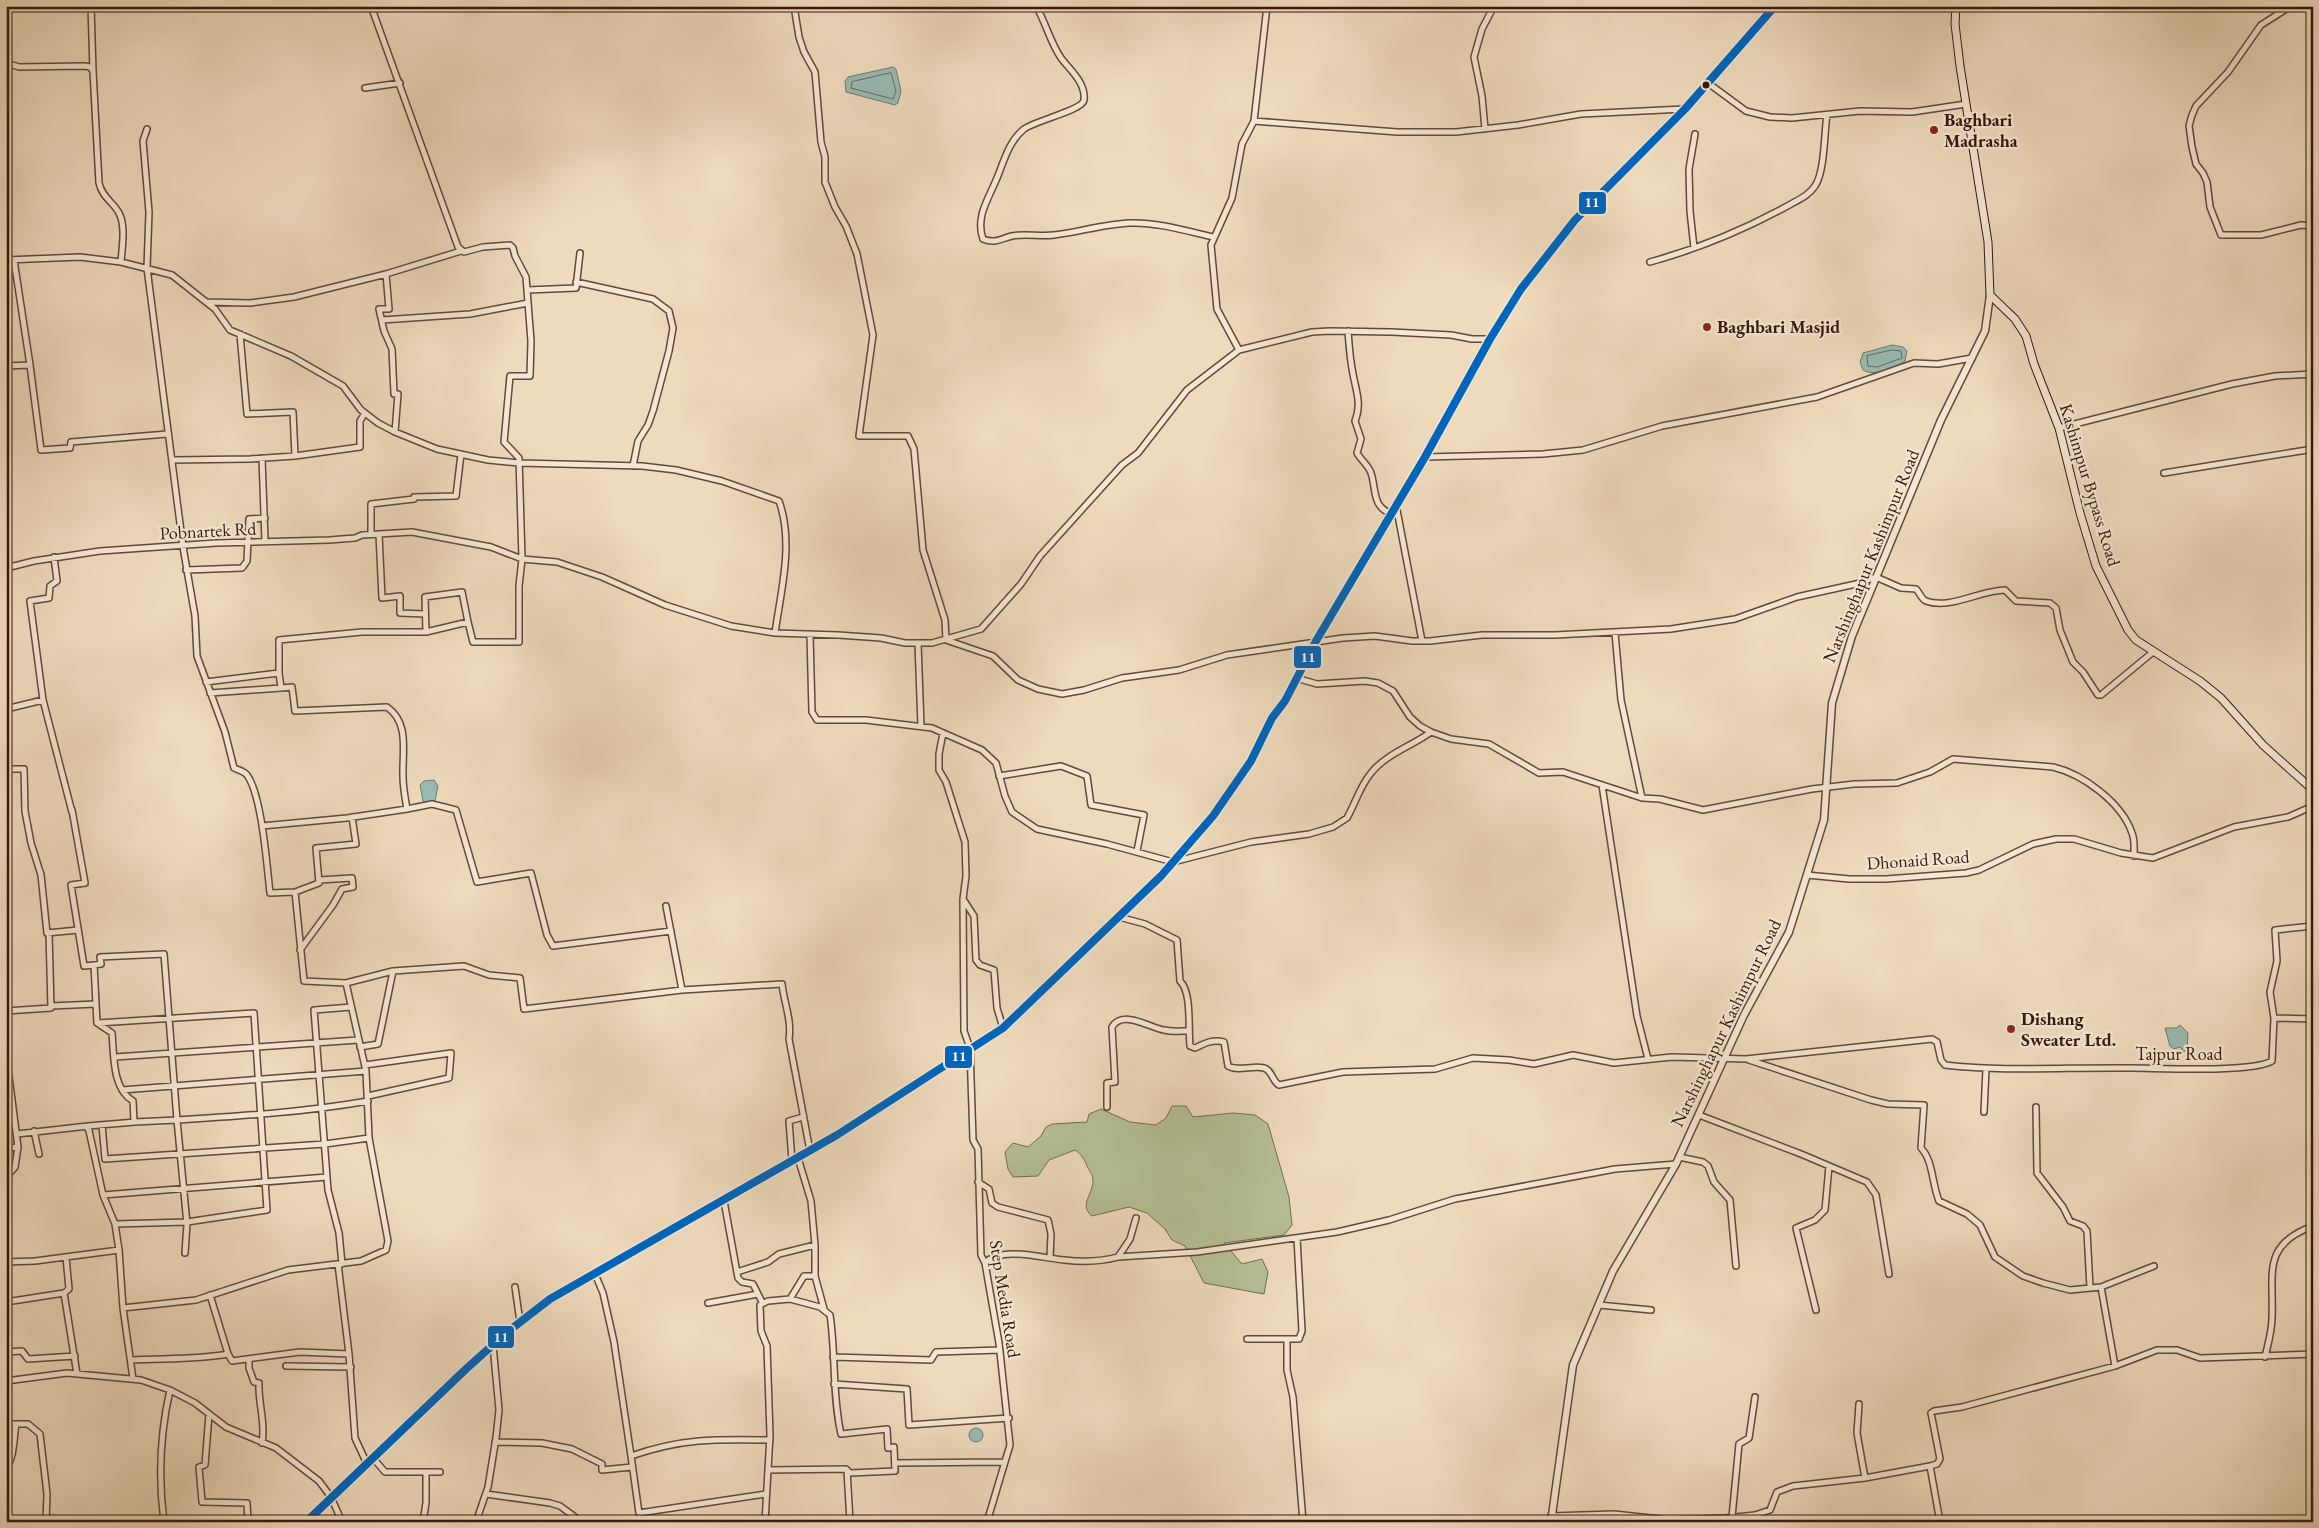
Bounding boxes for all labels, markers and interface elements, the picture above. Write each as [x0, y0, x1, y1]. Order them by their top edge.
unlabelled marker [1701, 80, 1711, 90]
place label: Baghbari Madrasha [1944, 108, 2018, 152]
marker: Baghbari Madrasha [1928, 124, 1940, 136]
line badge: 11 [1578, 191, 1607, 215]
text: 11 [1585, 193, 1599, 211]
place label: Baghbari Masjid [1717, 315, 1840, 338]
marker: Baghbari Masjid [1701, 321, 1713, 333]
street label: Kashimpur Bypass Road [2055, 401, 2126, 570]
street label: Narshinghapur Kashimpur Road [1817, 445, 1924, 666]
street label: Pobnartek Rd [159, 516, 258, 545]
line badge: 11 [1293, 645, 1322, 669]
text: 11 [1301, 648, 1315, 666]
street label: Dhonaid Road [1866, 844, 1971, 875]
street label: Narshinghapur Kashimpur Road [1665, 914, 1786, 1130]
place label: Dishang Sweater Ltd. [2021, 1007, 2116, 1051]
marker: Dishang Sweater Ltd. [2005, 1023, 2017, 1035]
street label: Tajpur Road [2135, 1042, 2224, 1065]
line badge: 11 [944, 1045, 973, 1069]
text: 11 [952, 1047, 966, 1065]
street label: Step Media Road [985, 1239, 1026, 1360]
line badge: 11 [487, 1325, 515, 1349]
text: 11 [494, 1328, 508, 1346]

